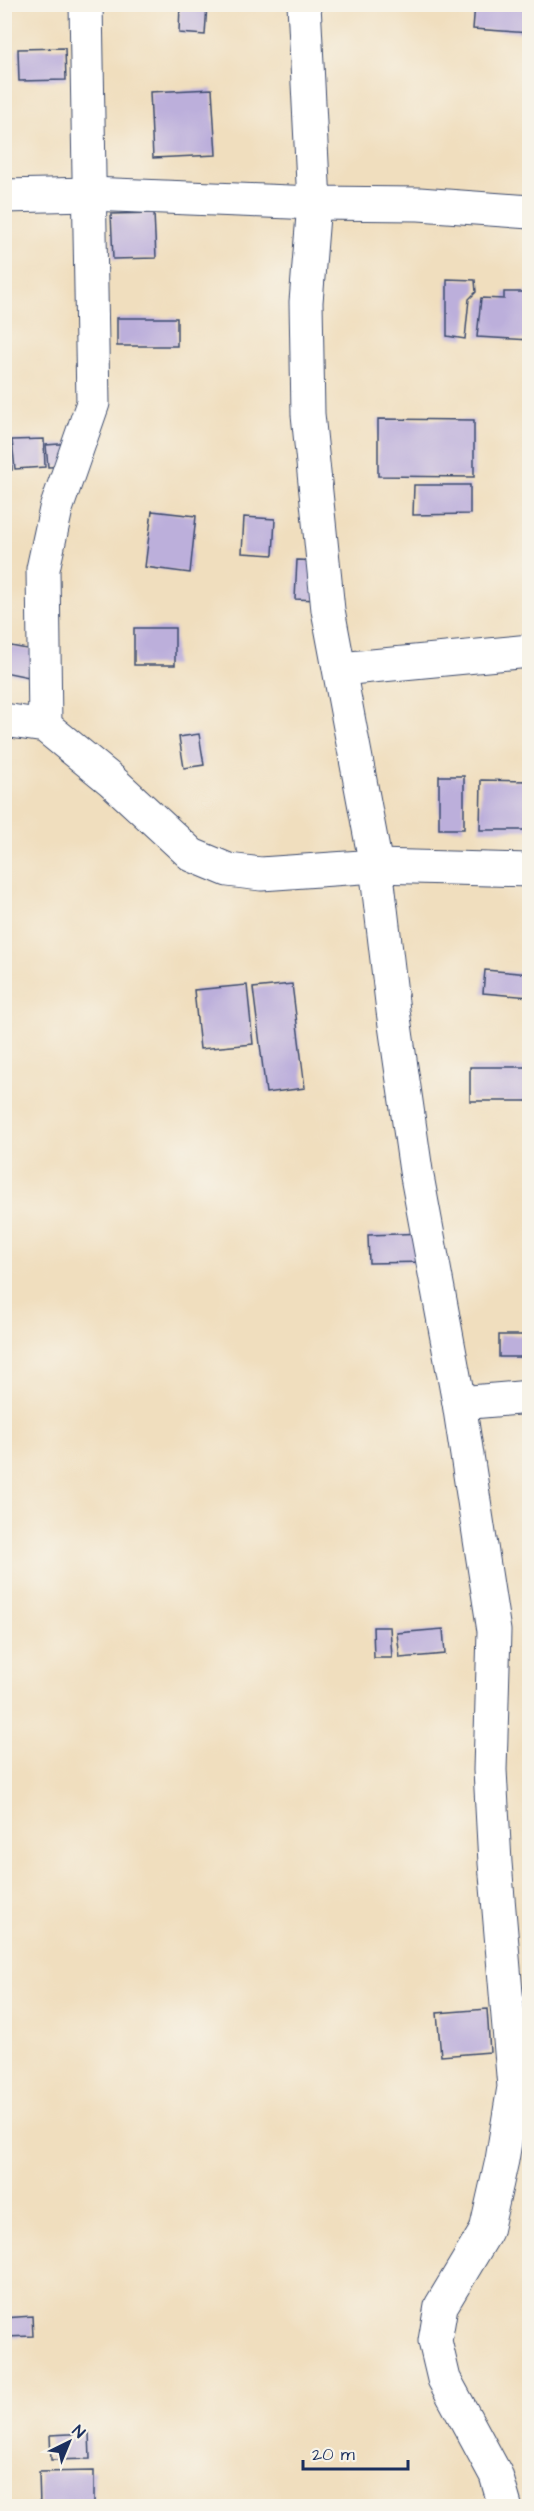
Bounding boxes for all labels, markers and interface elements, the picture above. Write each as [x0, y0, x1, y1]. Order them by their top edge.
north arrow [39, 2412, 99, 2472]
text: N [67, 2420, 90, 2443]
scale bar [303, 2433, 408, 2471]
text: 20 m [312, 2442, 355, 2467]

